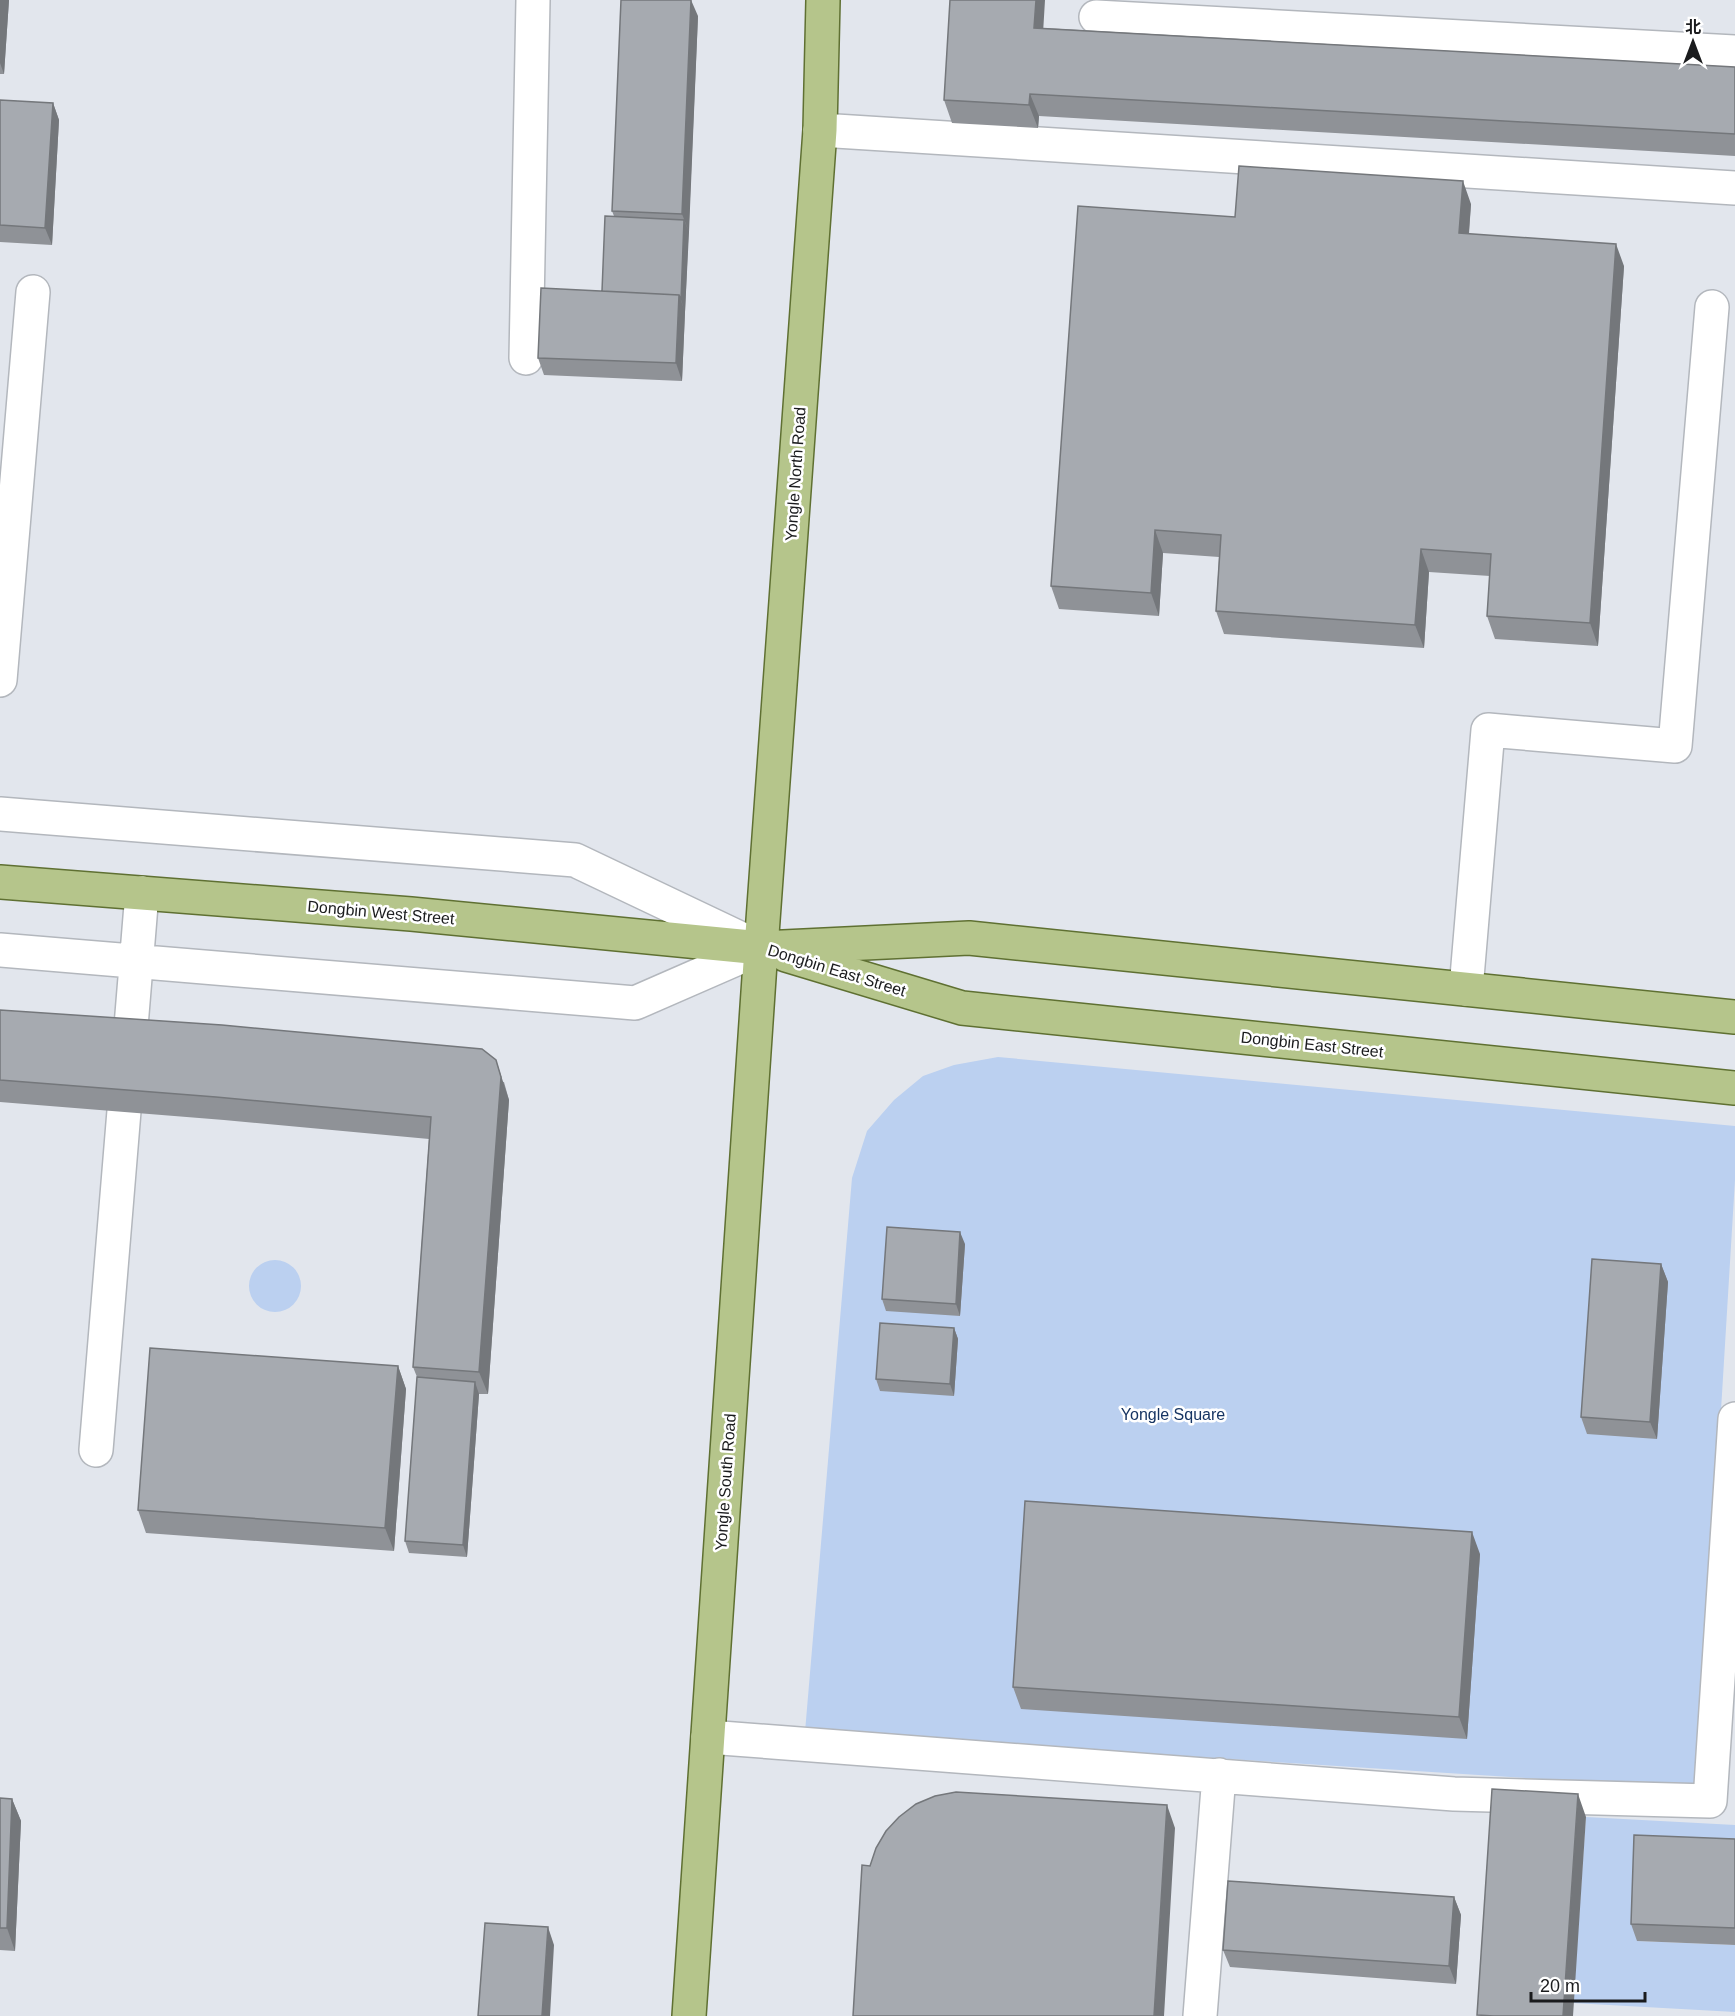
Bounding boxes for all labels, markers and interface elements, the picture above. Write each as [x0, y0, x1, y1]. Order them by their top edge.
north arrow [1663, 12, 1723, 72]
text: 北 [1685, 19, 1701, 36]
street label: Yongle North Road [782, 406, 809, 542]
street label: Dongbin West Street [307, 898, 456, 927]
street label: Dongbin East Street [766, 941, 908, 1000]
street label: Dongbin East Street [1240, 1029, 1385, 1060]
park label: Yongle Square [1121, 1406, 1225, 1423]
street label: Yongle South Road [712, 1413, 739, 1551]
scale bar [1531, 1965, 1645, 2003]
text: 20 m [1540, 1976, 1580, 1996]

